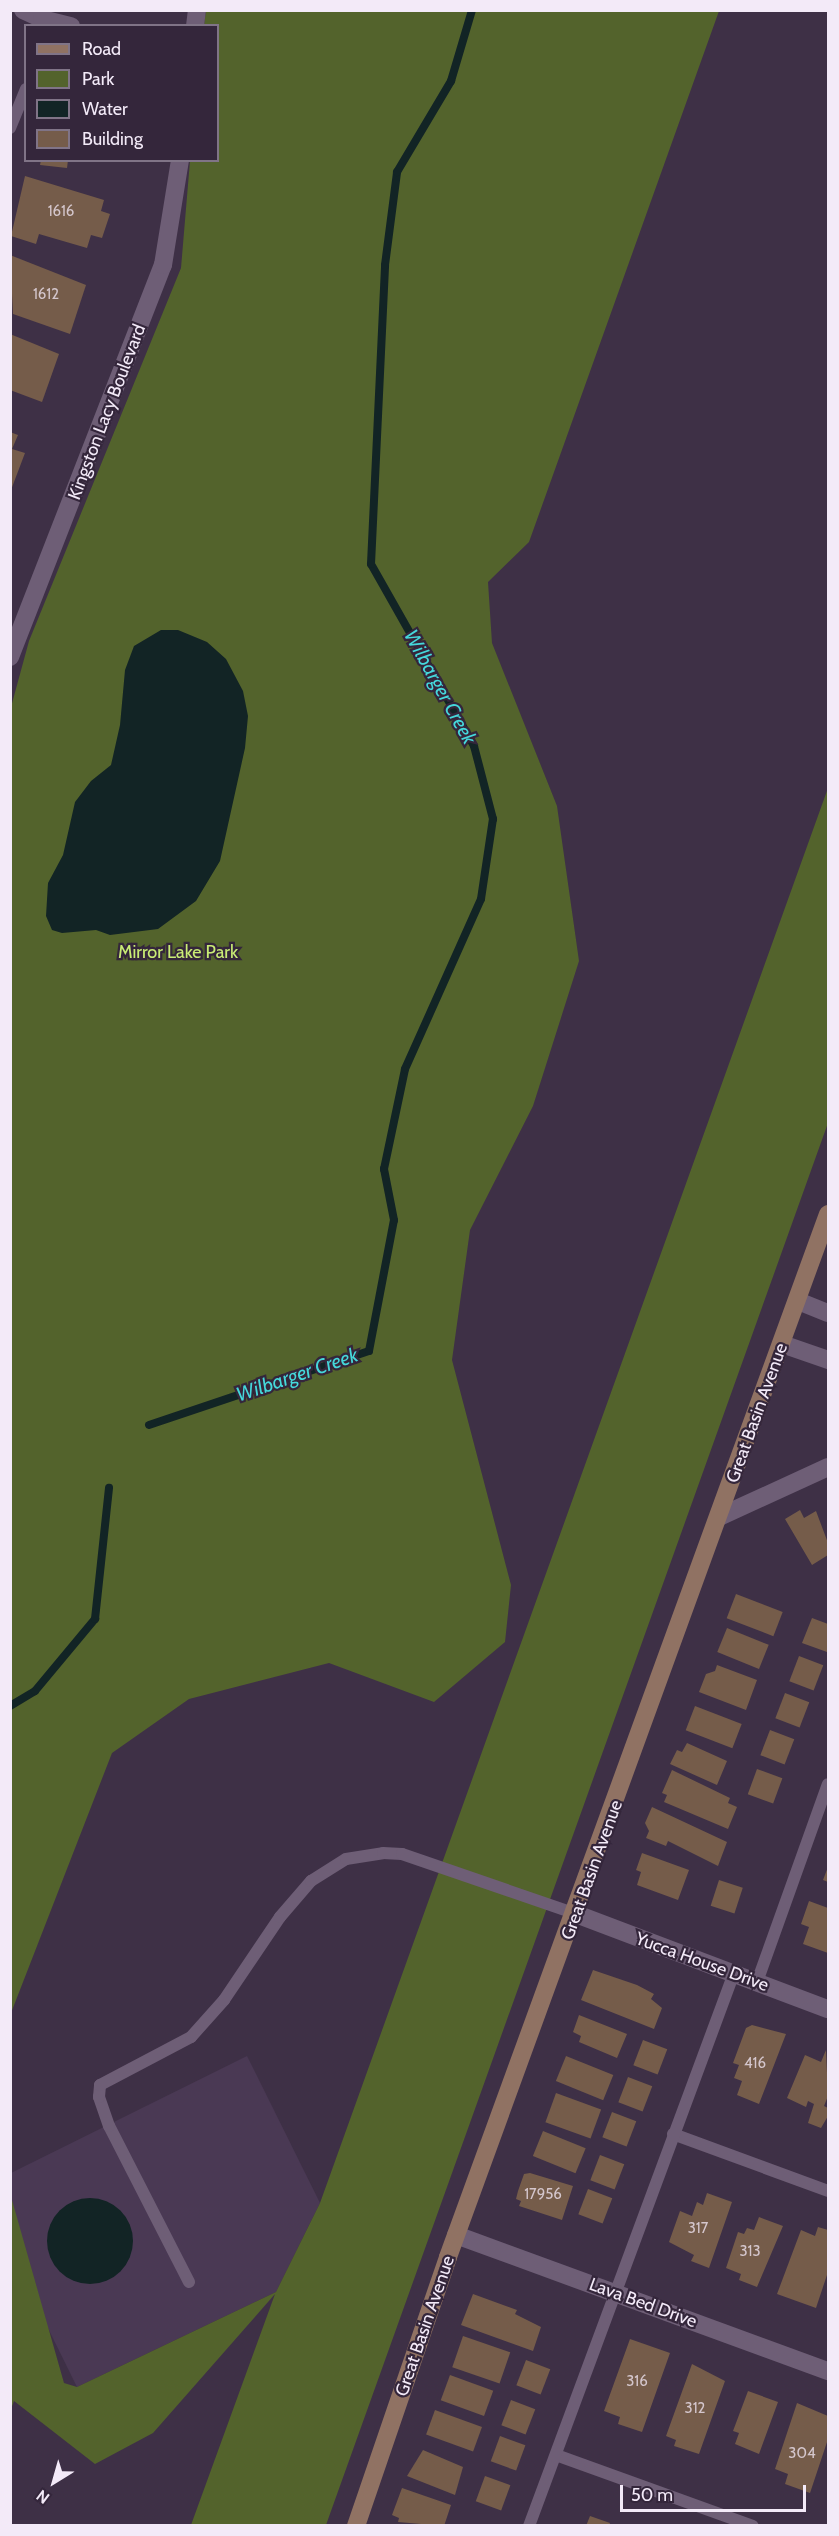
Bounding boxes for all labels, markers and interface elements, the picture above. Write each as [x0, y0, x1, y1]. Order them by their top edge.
legend [24, 24, 219, 162]
text: Road [82, 38, 121, 60]
text: Park [82, 68, 114, 90]
text: Water [82, 98, 128, 120]
text: Building [82, 128, 143, 150]
house number: 1616 [48, 203, 74, 221]
house number: 1612 [33, 286, 59, 304]
street label: Kingston Lacy Boulevard [64, 321, 150, 503]
water label: Wilbarger Creek [399, 626, 481, 748]
park label: Mirror Lake Park [118, 941, 238, 963]
street label: Great Basin Avenue [722, 1340, 792, 1486]
water label: Wilbarger Creek [233, 1343, 361, 1407]
street label: Great Basin Avenue [557, 1797, 627, 1943]
street label: Yucca House Drive [632, 1928, 772, 1996]
house number: 416 [744, 2055, 766, 2073]
house number: 17956 [524, 2186, 562, 2204]
house number: 317 [688, 2220, 708, 2238]
house number: 313 [739, 2243, 761, 2261]
street label: Great Basin Avenue [391, 2253, 459, 2399]
street label: Lava Bed Drive [586, 2274, 700, 2332]
house number: 316 [626, 2373, 648, 2391]
house number: 312 [685, 2400, 705, 2418]
house number: 304 [788, 2445, 816, 2463]
north arrow [24, 2452, 84, 2512]
scale bar [623, 2473, 809, 2511]
text: 50 m [631, 2484, 673, 2506]
text: N [33, 2486, 53, 2508]

